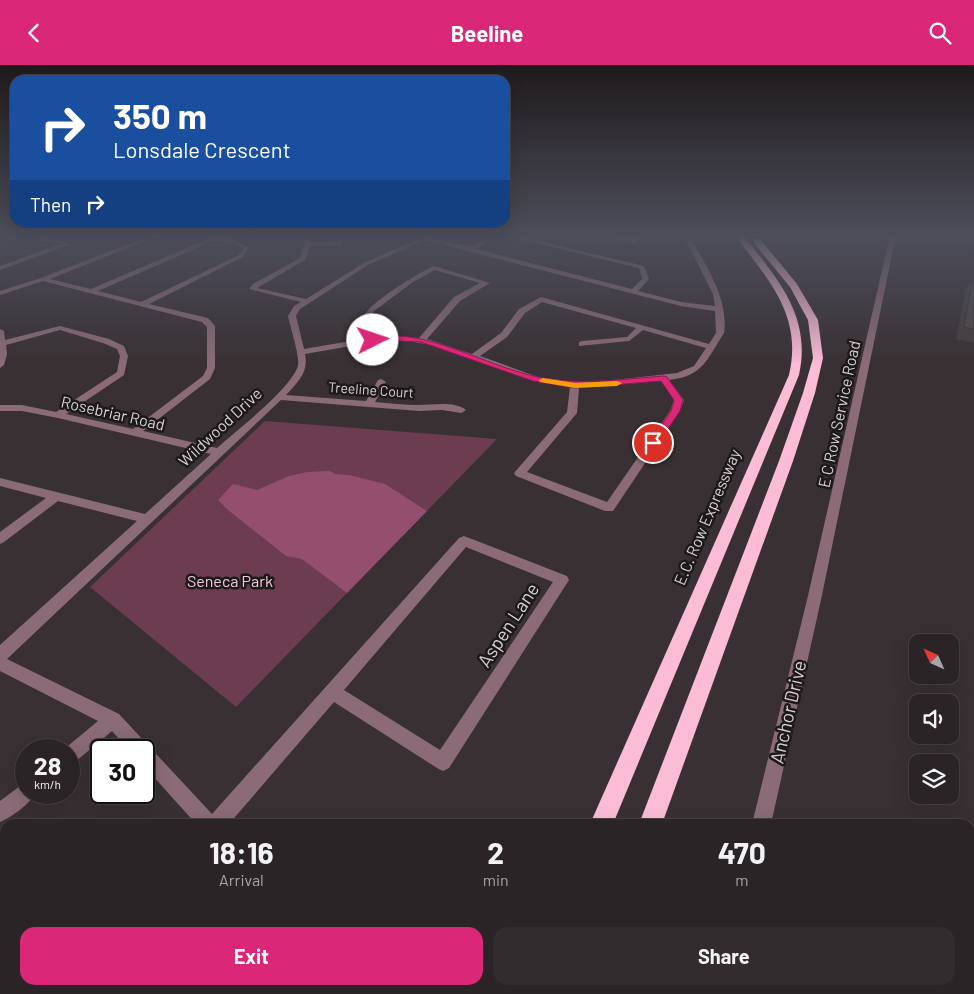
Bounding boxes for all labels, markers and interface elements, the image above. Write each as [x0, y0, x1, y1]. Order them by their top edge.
icon: back [20, 19, 48, 47]
icon: search [926, 19, 954, 47]
text: Beeline [451, 20, 523, 46]
text: 350 m [113, 94, 207, 136]
icon: right [30, 95, 95, 160]
text: Lonsdale Crescent [113, 136, 291, 162]
icon: right [81, 190, 109, 218]
text: Then [30, 193, 71, 216]
position arrow [346, 313, 398, 365]
street label: E C Row Service Road [814, 339, 863, 489]
street label: Treeline Court [328, 378, 414, 401]
street label: Wildwood Drive [174, 383, 265, 470]
street label: Rosebriar Road [59, 391, 167, 434]
pin [632, 422, 674, 464]
icon: arrive [639, 429, 667, 457]
street label: E.C. Row Expressway [669, 445, 744, 588]
park label: Seneca Park [187, 571, 273, 590]
street label: Aspen Lane [472, 578, 543, 671]
north arrow [909, 634, 959, 684]
map controls [909, 634, 959, 804]
street label: Anchor Drive [764, 658, 811, 766]
button: sound [909, 694, 959, 744]
speed limit sign: 30 [90, 739, 155, 804]
text: 28 [34, 750, 61, 780]
button: layers [909, 754, 959, 804]
text: km/h [34, 777, 61, 791]
text: 18:16 [209, 834, 274, 870]
text: 2 [487, 834, 504, 870]
text: 470 [718, 834, 766, 870]
text: Arrival [219, 870, 264, 889]
text: min [483, 870, 509, 889]
text: m [735, 870, 748, 889]
button: Exit [20, 927, 483, 985]
button: Share [493, 927, 955, 985]

